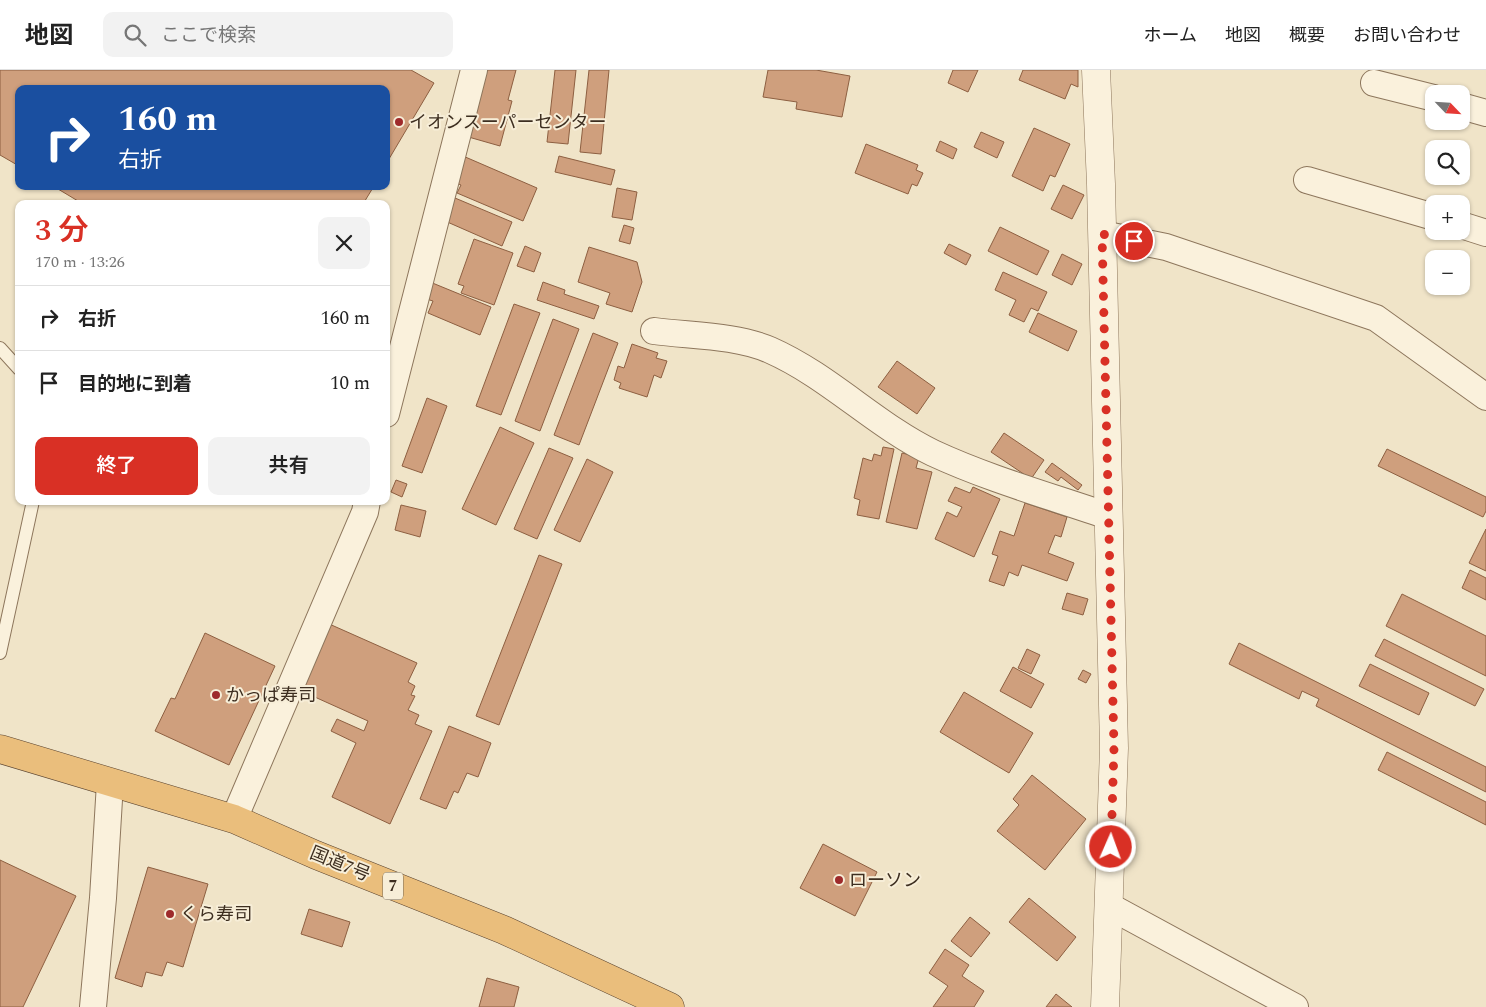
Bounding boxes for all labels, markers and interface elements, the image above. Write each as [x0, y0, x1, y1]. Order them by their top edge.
search box [103, 12, 453, 57]
text: 地図 [25, 18, 73, 54]
icon: search [121, 21, 149, 49]
text: ここで検索 [161, 21, 256, 50]
text: ホーム [1144, 22, 1197, 49]
text: 地図 [1225, 22, 1261, 49]
text: 概要 [1289, 22, 1325, 49]
text: お問い合わせ [1353, 22, 1461, 49]
north arrow [1425, 85, 1470, 130]
map controls [1425, 85, 1470, 295]
text: 160 m [118, 93, 217, 146]
icon: right [35, 105, 100, 170]
place label: イオンスーパーセンター [409, 109, 606, 136]
marker: イオンスーパーセンター [393, 116, 405, 128]
button: search [1425, 140, 1470, 185]
text: 右折 [118, 144, 162, 177]
button: + [1425, 195, 1470, 240]
text: 3 分 [35, 208, 89, 254]
button: close [318, 217, 370, 269]
pin [1113, 220, 1155, 262]
icon: arrive [1120, 227, 1148, 255]
text: 170 m · 13:26 [35, 250, 125, 274]
button: − [1425, 250, 1470, 295]
icon: right [35, 304, 63, 332]
text: 160 m [320, 304, 370, 333]
text: 右折 [78, 305, 116, 334]
icon: arrive [35, 369, 63, 397]
text: 10 m [330, 369, 370, 398]
text: 目的地に到着 [78, 370, 192, 399]
button: 終了 [35, 437, 198, 495]
button: 共有 [208, 437, 370, 495]
place label: かっぱ寿司 [226, 682, 316, 709]
marker: かっぱ寿司 [210, 689, 222, 701]
position arrow [1084, 820, 1136, 872]
street label: 国道7号 [306, 840, 374, 888]
place label: ローソン [849, 867, 921, 894]
road number: 7 [383, 872, 403, 899]
marker: ローソン [833, 874, 845, 886]
place label: くら寿司 [180, 901, 252, 928]
marker: くら寿司 [164, 908, 176, 920]

